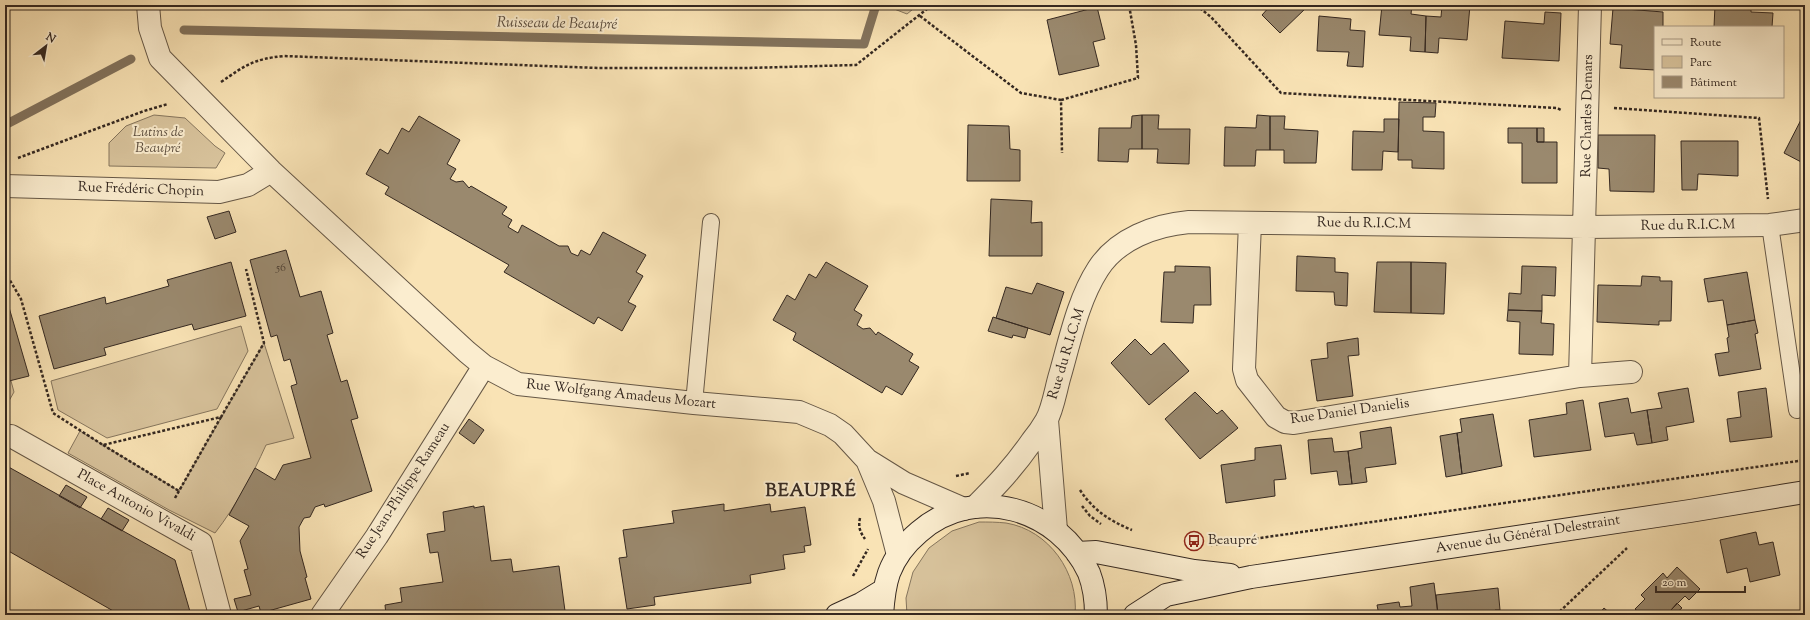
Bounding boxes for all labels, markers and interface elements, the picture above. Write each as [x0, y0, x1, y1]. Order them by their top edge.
water label: Ruisseau de Beaupré [497, 12, 617, 36]
north arrow [26, 26, 66, 66]
legend [1654, 26, 1784, 98]
text: N [42, 29, 59, 48]
text: Route [1690, 34, 1722, 52]
street label: Rue Charles Demars [1577, 54, 1599, 178]
text: Parc [1690, 54, 1712, 72]
text: Bâtiment [1690, 74, 1737, 92]
park label: Lutins de Beaupré [133, 123, 184, 159]
street label: Rue Frédéric Chopin [78, 178, 204, 202]
street label: Rue du R.I.C.M [1317, 213, 1412, 235]
street label: Rue du R.I.C.M [1641, 215, 1736, 237]
house number: 56 [275, 259, 286, 277]
street label: Rue du R.I.C.M [1044, 306, 1090, 402]
street label: Rue Wolfgang Amadeus Mozart [525, 375, 717, 415]
street label: Rue Daniel Danielis [1289, 394, 1411, 430]
street label: Rue Jean-Philippe Rameau [352, 419, 456, 563]
street label: Place Antonio Vivaldi [73, 465, 199, 547]
district label: BEAUPRÉ [765, 478, 857, 505]
street label: Avenue du Général Delestraint [1434, 511, 1622, 559]
bus stop icon: Beaupré [1183, 530, 1205, 552]
place label: Beaupré [1208, 531, 1257, 551]
scale bar [1656, 568, 1745, 594]
text: 20 m [1662, 574, 1687, 592]

